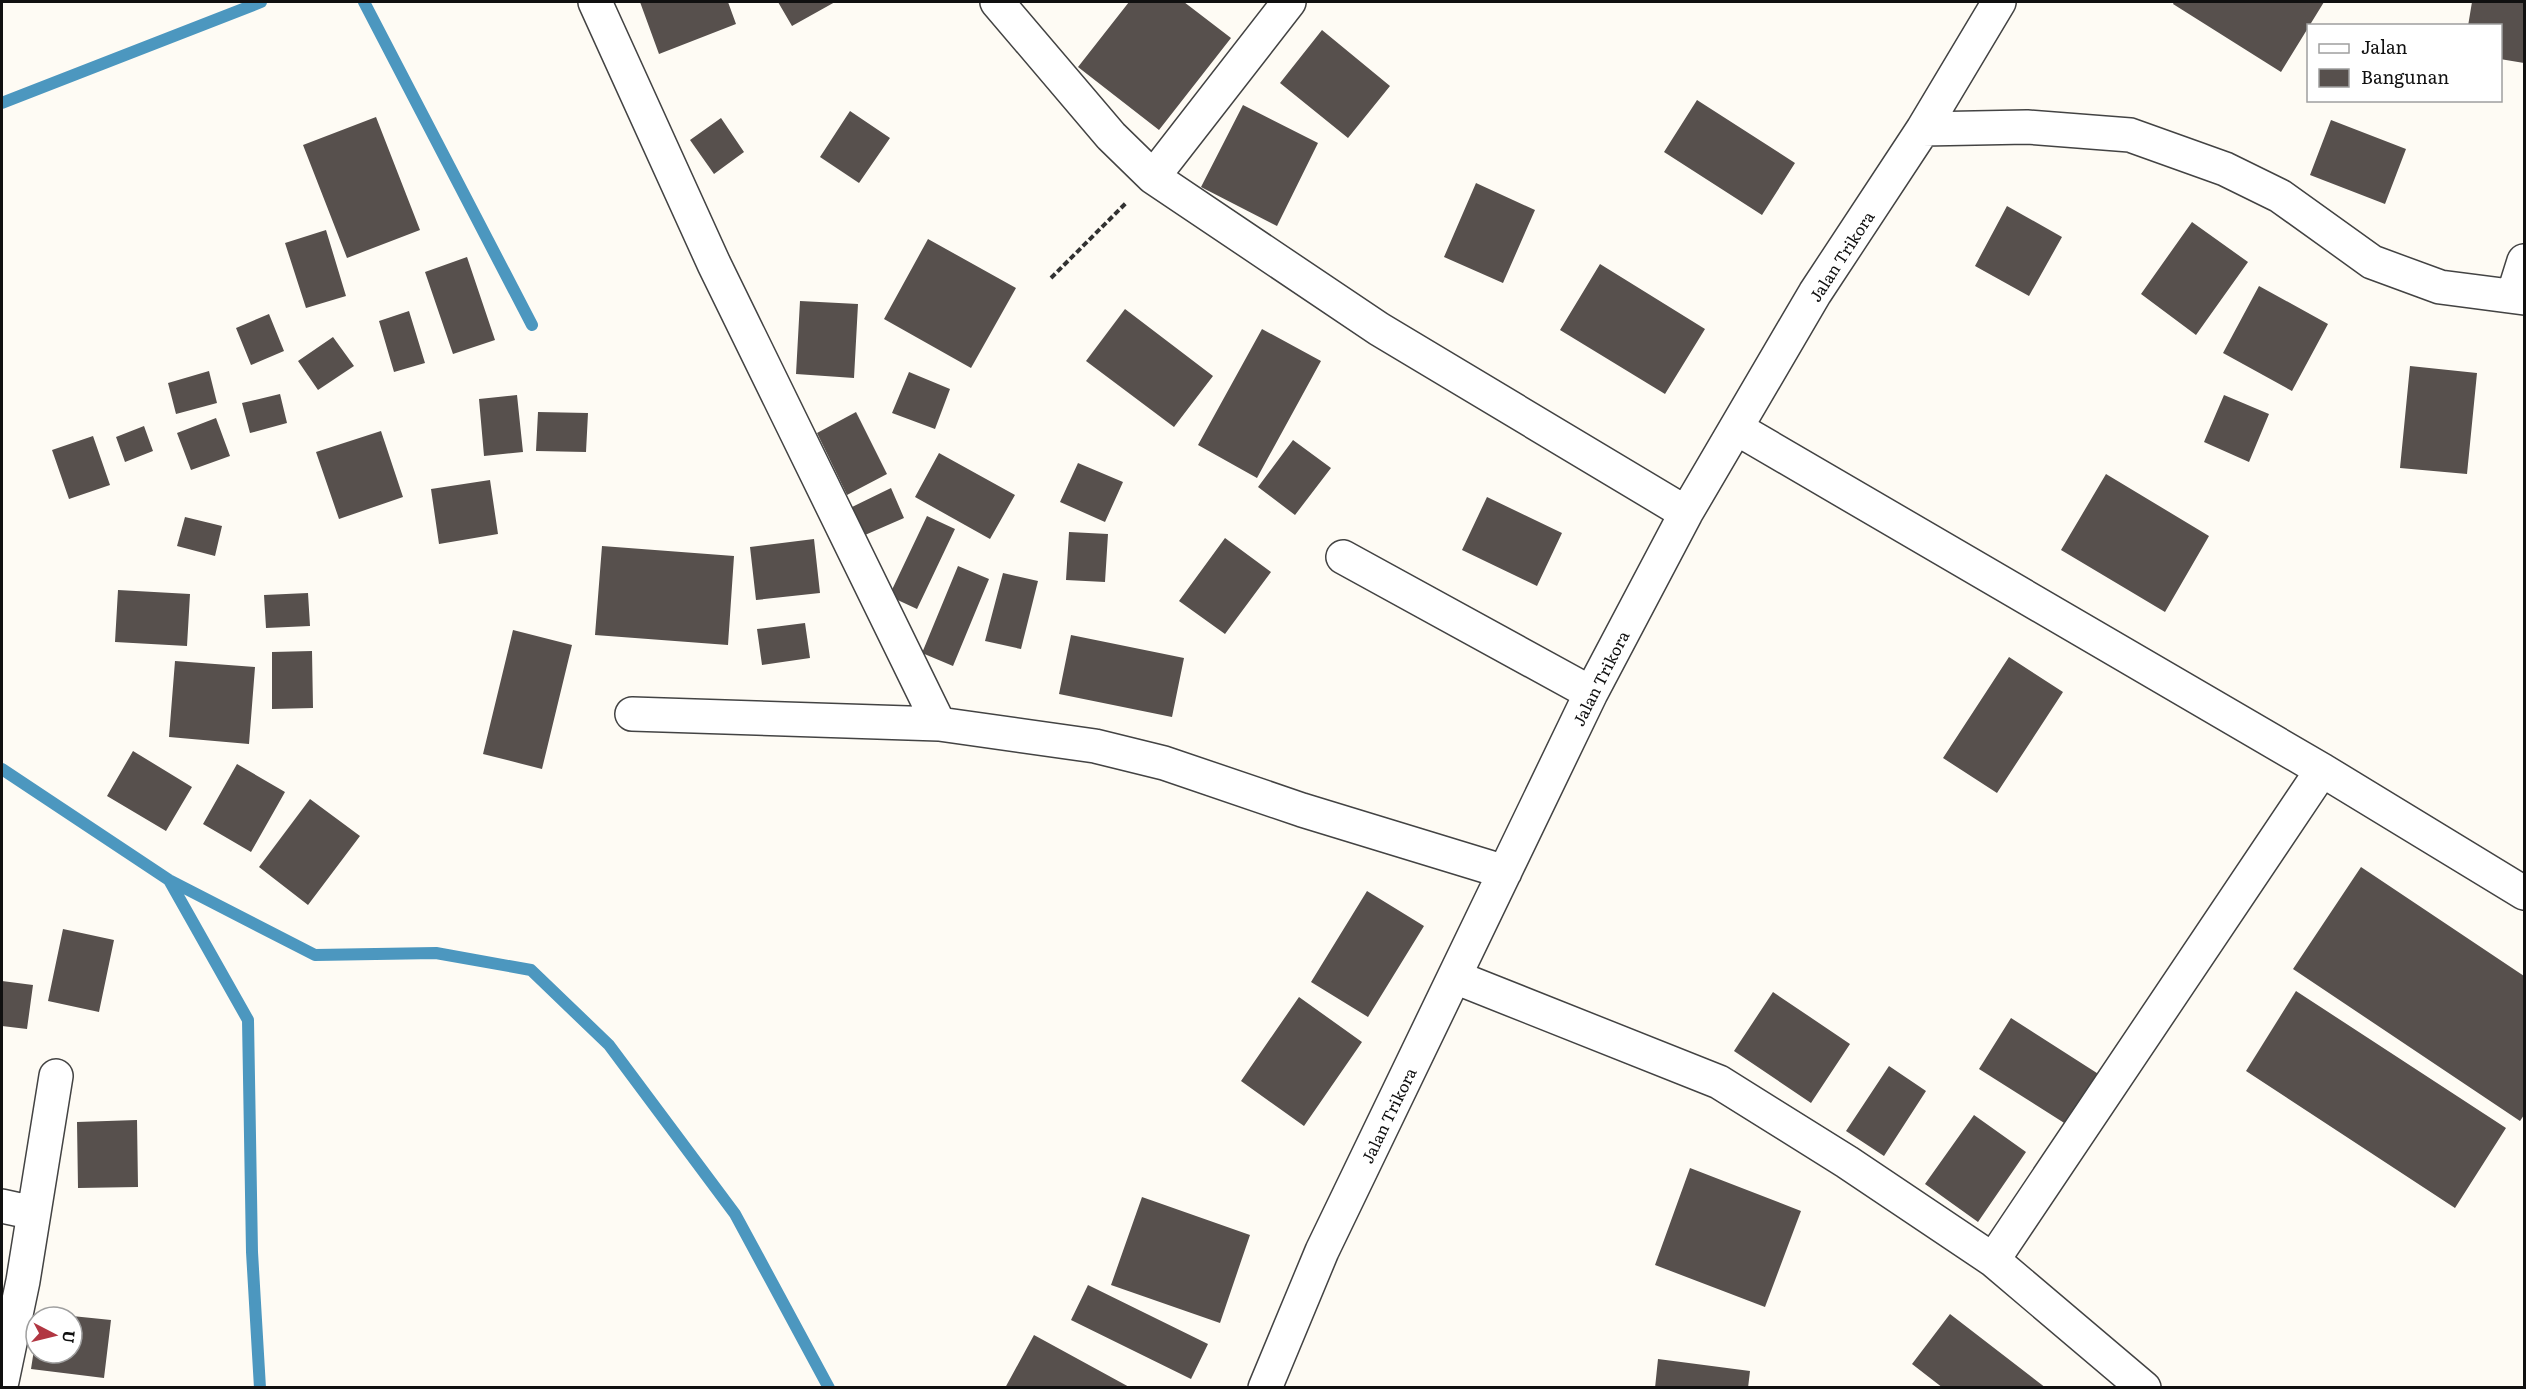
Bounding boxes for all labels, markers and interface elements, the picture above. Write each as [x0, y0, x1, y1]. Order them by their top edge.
legend [2307, 24, 2502, 102]
text: Jalan [2361, 33, 2408, 60]
text: Bangunan [2361, 63, 2449, 90]
street label: Jalan Trikora [1803, 206, 1880, 306]
street label: Jalan Trikora [1566, 626, 1634, 730]
street label: Jalan Trikora [1354, 1063, 1422, 1167]
north arrow [24, 1305, 84, 1365]
text: U [57, 1329, 83, 1345]

